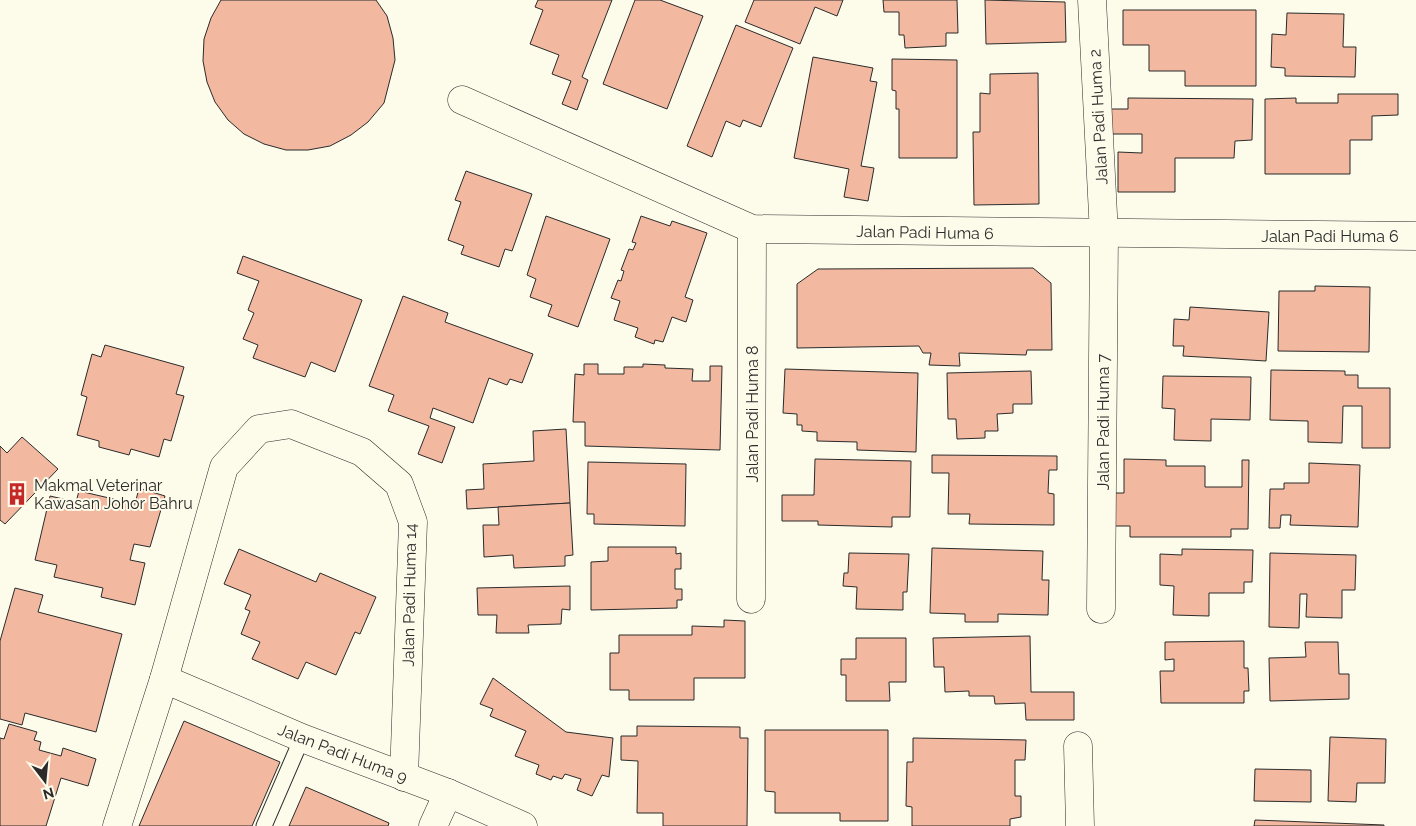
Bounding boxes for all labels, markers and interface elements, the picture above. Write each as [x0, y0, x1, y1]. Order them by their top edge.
street label: Jalan Padi Huma 2 [1085, 49, 1112, 185]
street label: Jalan Padi Huma 6 [856, 222, 994, 243]
street label: Jalan Padi Huma 6 [1261, 227, 1399, 246]
street label: Jalan Padi Huma 8 [743, 345, 762, 483]
street label: Jalan Padi Huma 7 [1094, 353, 1113, 490]
place label: Makmal Veterinar Kawasan Johor Bahru [34, 476, 193, 513]
building icon: Makmal Veterinar Kawasan Johor Bahru [4, 481, 30, 507]
street label: Jalan Padi Huma 14 [399, 523, 420, 667]
street label: Jalan Padi Huma 9 [275, 720, 410, 787]
north arrow [20, 756, 70, 806]
text: N [41, 784, 56, 803]

